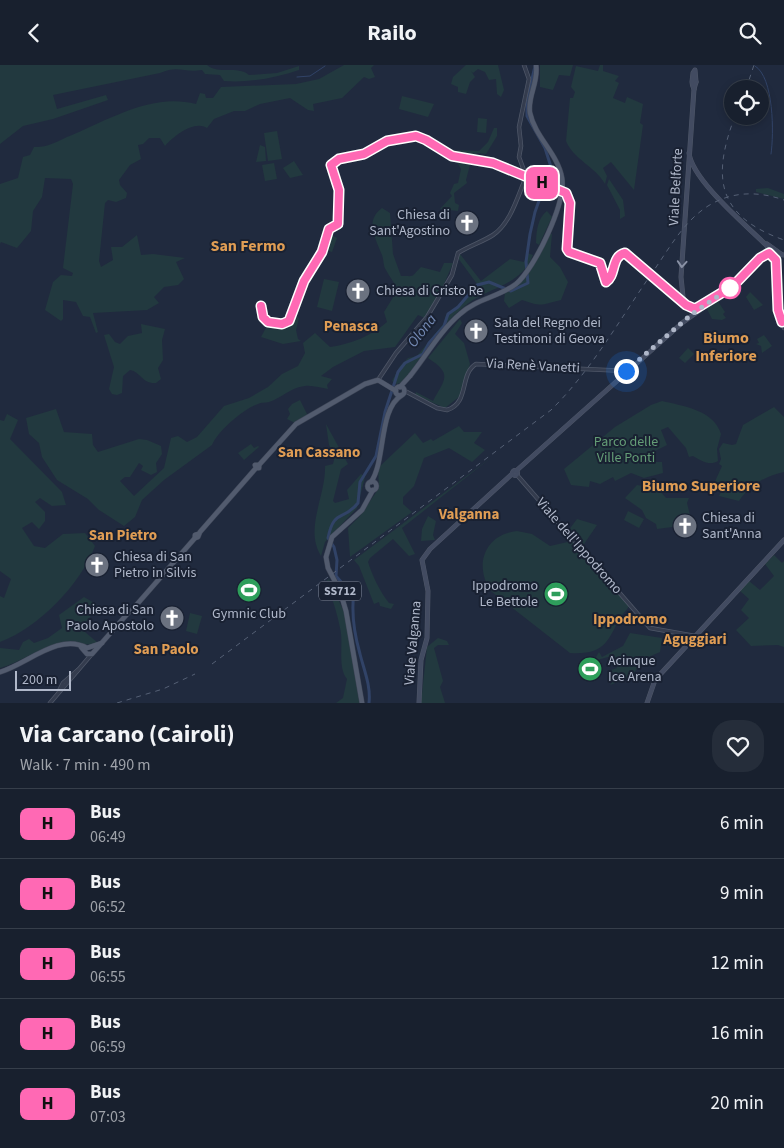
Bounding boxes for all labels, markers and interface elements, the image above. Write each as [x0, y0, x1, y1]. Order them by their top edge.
text: Railo [367, 17, 417, 49]
icon: back [20, 19, 48, 47]
icon: search [736, 19, 764, 47]
map controls [724, 80, 769, 125]
button: locate [724, 80, 769, 125]
street label: Viale Belforte [664, 148, 688, 226]
line badge: H [526, 167, 558, 199]
text: H [536, 170, 548, 195]
place label: Chiesa di Sant'Agostino [369, 205, 450, 241]
church icon: Chiesa di Sant'Agostino [454, 210, 480, 236]
district label: San Fermo [210, 235, 286, 257]
one-way arrow [677, 260, 688, 268]
unlabelled marker [719, 277, 741, 299]
church icon: Chiesa di Cristo Re [345, 278, 371, 304]
place label: Chiesa di Cristo Re [376, 281, 483, 301]
water label: Olona [402, 310, 442, 352]
place label: Sala del Regno dei Testimoni di Geova [494, 313, 605, 349]
district label: Penasca [324, 316, 378, 337]
church icon: Sala del Regno dei Testimoni di Geova [463, 318, 489, 344]
district label: Biumo Inferiore [695, 327, 757, 367]
street label: Via Renè Vanetti [486, 354, 580, 378]
your location [614, 359, 639, 384]
park label: Parco delle Ville Ponti [594, 432, 658, 468]
district label: San Cassano [278, 442, 360, 463]
district label: Biumo Superiore [642, 475, 760, 497]
street label: Viale dell'Ippodromo [531, 493, 627, 599]
district label: Valganna [438, 504, 499, 525]
place label: Chiesa di Sant'Anna [702, 508, 762, 544]
church icon: Chiesa di Sant'Anna [672, 513, 698, 539]
district label: San Pietro [89, 525, 157, 546]
place label: Chiesa di San Pietro in Silvis [114, 547, 196, 583]
church icon: Chiesa di San Pietro in Silvis [84, 552, 110, 578]
place label: Ippodromo Le Bettole [472, 576, 538, 612]
sports icon: Gymnic Club [236, 577, 262, 603]
road number: SS712 [319, 581, 361, 601]
sports icon: Ippodromo Le Bettole [543, 581, 569, 607]
place label: Chiesa di San Paolo Apostolo [66, 600, 154, 636]
street label: Viale Valganna [399, 600, 427, 686]
place label: Gymnic Club [212, 604, 286, 624]
church icon: Chiesa di San Paolo Apostolo [159, 605, 185, 631]
district label: Ippodromo [593, 609, 667, 630]
district label: Aguggiari [662, 629, 727, 650]
district label: San Paolo [133, 639, 199, 660]
place label: Acinque Ice Arena [608, 651, 662, 687]
sports icon: Acinque Ice Arena [577, 656, 603, 682]
scale bar [15, 668, 71, 691]
text: 200 m [22, 670, 57, 690]
text: Via Carcano (Cairoli) [20, 717, 235, 752]
button: heart [712, 720, 764, 772]
text: Walk · 7 min · 490 m [20, 754, 151, 776]
text: Bus [90, 799, 121, 826]
text: 6 min [720, 810, 764, 837]
text: H [41, 811, 54, 836]
text: 06:49 [90, 826, 126, 848]
text: Bus [90, 869, 121, 896]
text: 9 min [720, 880, 764, 907]
text: H [41, 881, 54, 906]
text: 06:52 [90, 896, 126, 918]
text: Bus [90, 939, 121, 966]
text: 12 min [710, 950, 764, 977]
text: H [41, 951, 54, 976]
text: 06:55 [90, 966, 126, 988]
text: Bus [90, 1009, 121, 1036]
text: 16 min [710, 1020, 764, 1047]
text: H [41, 1021, 54, 1046]
text: 06:59 [90, 1036, 126, 1058]
text: Bus [90, 1079, 121, 1106]
text: 20 min [710, 1090, 764, 1117]
text: H [41, 1091, 54, 1116]
text: 07:03 [90, 1106, 126, 1128]

